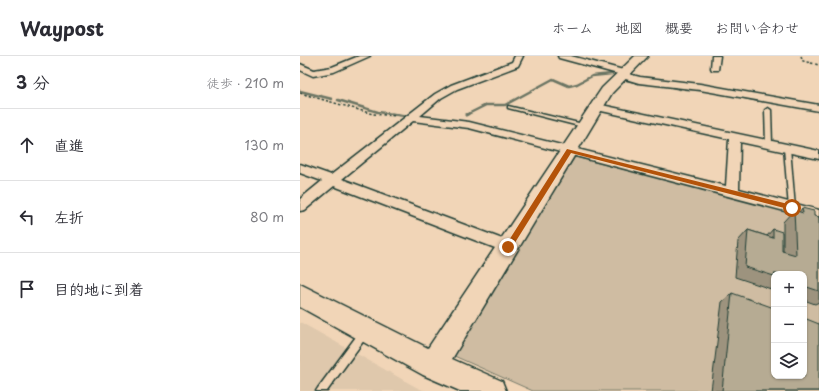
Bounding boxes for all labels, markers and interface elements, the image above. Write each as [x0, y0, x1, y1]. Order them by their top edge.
text: Waypost [20, 14, 104, 42]
text: ホーム [552, 17, 593, 38]
text: 地図 [615, 17, 643, 38]
text: 概要 [665, 17, 693, 38]
text: お問い合わせ [715, 17, 799, 38]
text: 3 分 [16, 69, 50, 95]
text: 徒歩 · 210 m [207, 73, 284, 92]
text: 直進 [54, 133, 84, 156]
icon: ahead [16, 134, 38, 156]
text: 130 m [245, 135, 284, 154]
route start [783, 199, 801, 217]
text: 左折 [54, 205, 84, 228]
icon: left [16, 206, 38, 228]
text: 80 m [250, 207, 284, 226]
route end [499, 238, 517, 256]
map controls [771, 271, 807, 379]
button: + [771, 271, 807, 307]
text: 目的地に到着 [54, 277, 144, 300]
icon: arrive [16, 278, 38, 300]
button: − [771, 307, 807, 343]
button: layers [771, 343, 807, 379]

